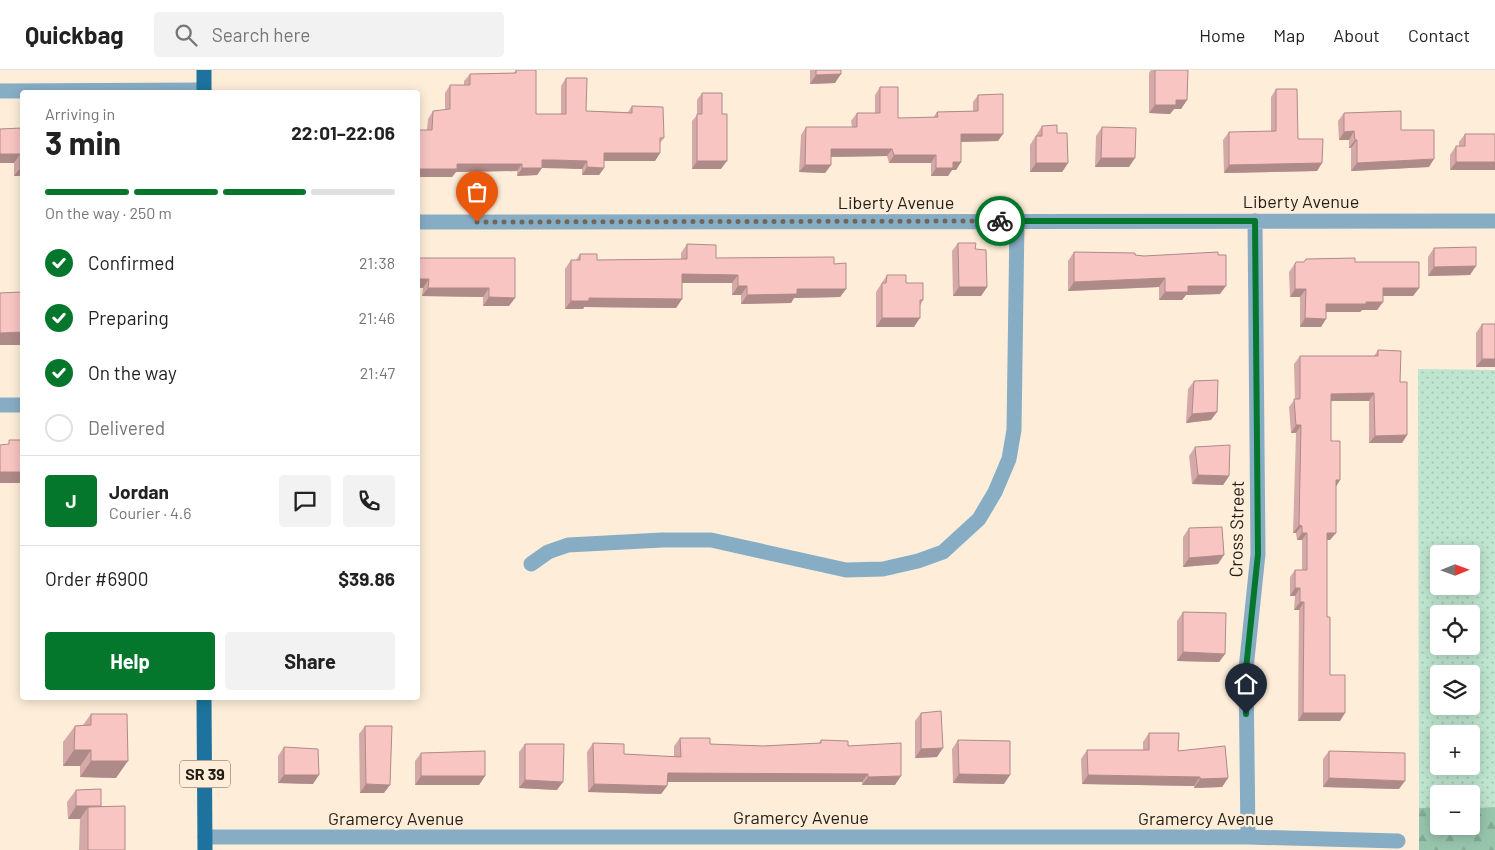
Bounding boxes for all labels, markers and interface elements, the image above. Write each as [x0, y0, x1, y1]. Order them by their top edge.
search box [154, 12, 504, 57]
text: Quickbag [25, 20, 124, 49]
icon: search [172, 21, 200, 49]
text: Search here [212, 23, 310, 46]
text: Home [1199, 24, 1245, 46]
text: Map [1273, 24, 1305, 46]
text: About [1333, 24, 1380, 46]
text: Contact [1408, 24, 1470, 46]
text: Arriving in [45, 104, 115, 123]
text: 22:01–22:06 [291, 121, 395, 144]
text: 3 min [45, 123, 121, 161]
pin [456, 171, 498, 222]
icon: bag [463, 178, 491, 206]
street label: Liberty Avenue [1243, 190, 1359, 212]
street label: Liberty Avenue [838, 191, 954, 213]
courier [975, 196, 1025, 246]
text: On the way · 250 m [45, 203, 172, 222]
icon: bike [986, 207, 1014, 235]
icon: check [45, 249, 73, 277]
text: Confirmed [88, 251, 175, 274]
text: 21:38 [359, 253, 395, 272]
icon: check [45, 304, 73, 332]
text: Preparing [88, 306, 169, 329]
text: 21:46 [359, 308, 395, 327]
icon: check [45, 359, 73, 387]
text: On the way [88, 361, 177, 384]
text: 21:47 [360, 363, 395, 382]
text: Delivered [88, 416, 165, 439]
button: chat [279, 475, 331, 527]
button: phone [343, 475, 395, 527]
text: Jordan [109, 480, 169, 503]
street label: Cross Street [1224, 480, 1248, 578]
text: J [65, 489, 77, 512]
text: Courier · 4.6 [109, 503, 192, 522]
north arrow [1430, 545, 1480, 595]
map controls [1430, 545, 1480, 835]
text: Order #6900 [45, 567, 149, 590]
text: $39.86 [338, 567, 395, 590]
button: locate [1430, 605, 1480, 655]
button: Help [45, 632, 215, 690]
button: Share [225, 632, 395, 690]
pin [1225, 663, 1267, 714]
button: layers [1430, 665, 1480, 715]
icon: home [1232, 670, 1260, 698]
button: + [1430, 725, 1480, 775]
road number: SR 39 [180, 761, 230, 788]
button: − [1430, 785, 1480, 835]
street label: Gramercy Avenue [733, 806, 869, 828]
street label: Gramercy Avenue [328, 807, 464, 829]
street label: Gramercy Avenue [1138, 807, 1274, 829]

